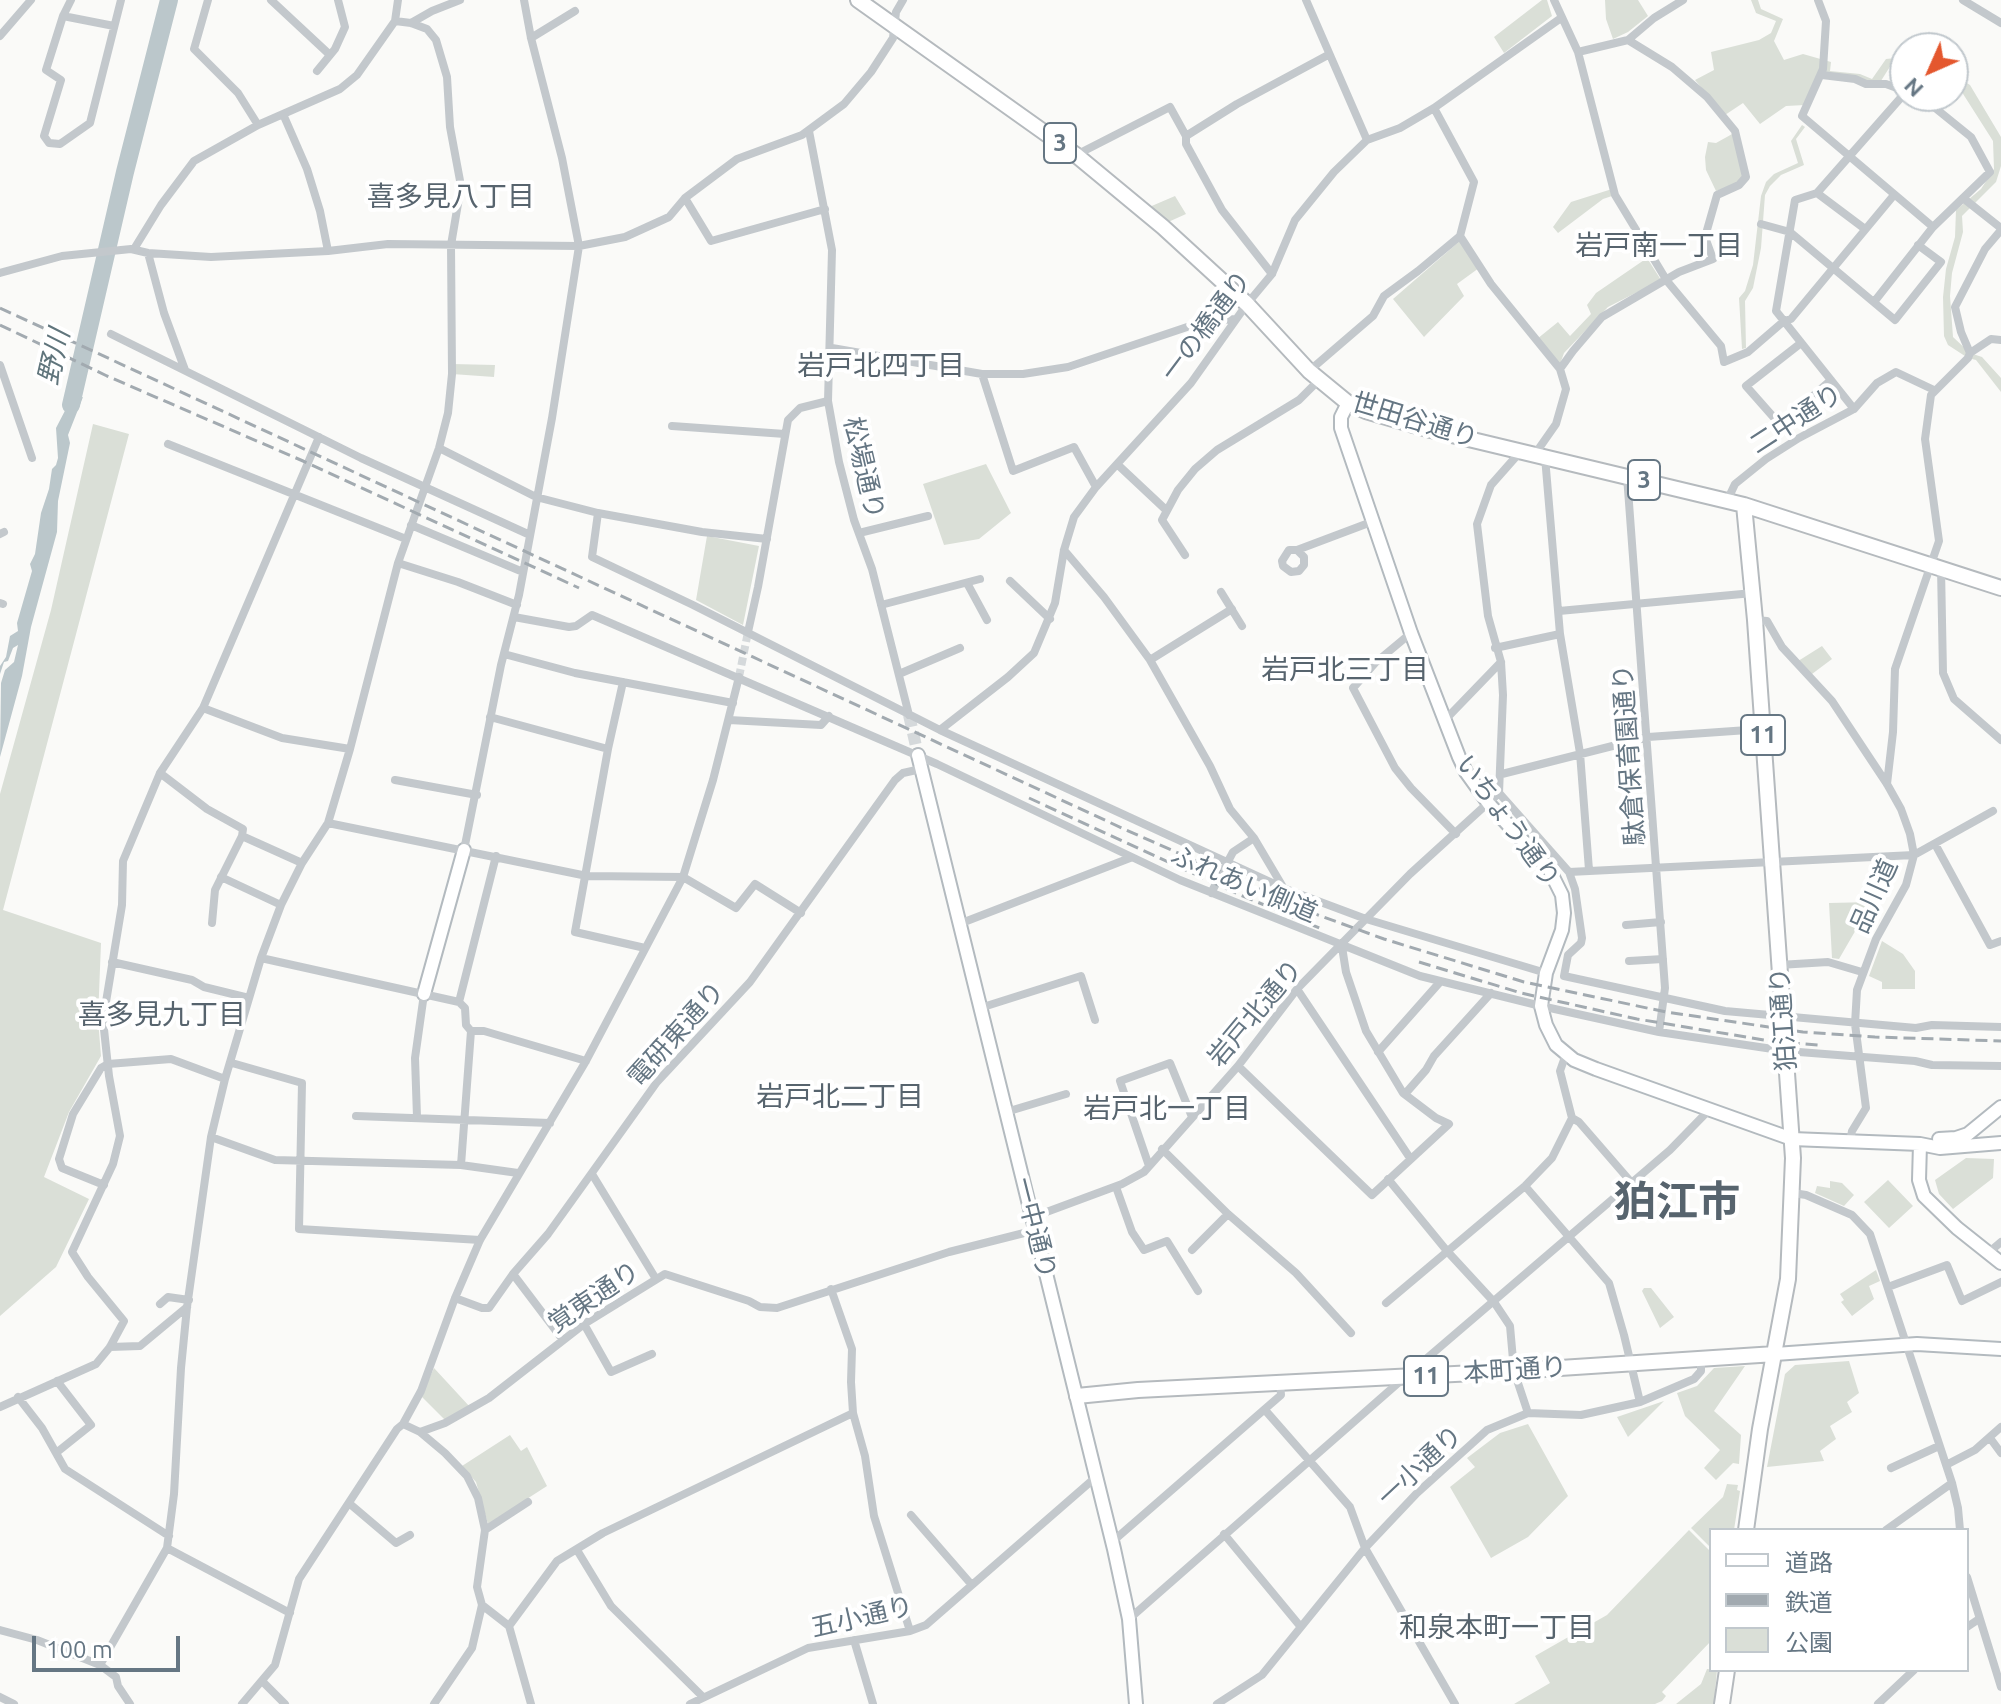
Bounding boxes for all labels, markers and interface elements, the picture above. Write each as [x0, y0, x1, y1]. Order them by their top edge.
north arrow [1889, 32, 1969, 112]
text: N [1898, 73, 1928, 103]
road number: 3 [1044, 123, 1076, 163]
district label: 喜多見八丁目 [367, 180, 535, 214]
district label: 岩戸南一丁目 [1575, 229, 1743, 263]
street label: 一の橋通り [1154, 265, 1258, 387]
water label: 野川 [31, 326, 77, 388]
district label: 岩戸北四丁目 [797, 349, 965, 383]
street label: 二中通り [1744, 378, 1848, 460]
street label: 世田谷通り [1348, 386, 1482, 454]
street label: 松場通り [837, 414, 891, 522]
road number: 3 [1628, 460, 1660, 500]
district label: 岩戸北三丁目 [1261, 653, 1429, 687]
street label: 駄倉保育園通り [1607, 663, 1651, 847]
road number: 11 [1741, 715, 1785, 755]
street label: いちょう通り [1450, 749, 1566, 893]
street label: ふれあい側道 [1166, 839, 1322, 929]
street label: 品川道 [1844, 854, 1904, 938]
street label: 岩戸北通り [1201, 953, 1309, 1073]
street label: 狛江通り [1764, 966, 1802, 1072]
street label: 電研東通り [621, 975, 731, 1093]
district label: 喜多見九丁目 [78, 998, 246, 1032]
district label: 岩戸北二丁目 [756, 1080, 924, 1114]
district label: 岩戸北一丁目 [1083, 1092, 1251, 1126]
street label: 一中通り [1007, 1174, 1063, 1282]
district label: 狛江市 [1614, 1177, 1740, 1227]
street label: 覚東通り [542, 1255, 646, 1339]
street label: 本町通り [1462, 1351, 1568, 1389]
road number: 11 [1404, 1356, 1448, 1396]
street label: 一小通り [1371, 1419, 1469, 1513]
legend [1709, 1528, 1969, 1672]
text: 道路 [1785, 1549, 1833, 1576]
text: 鉄道 [1785, 1589, 1833, 1616]
street label: 五小通り [808, 1590, 916, 1644]
district label: 和泉本町一丁目 [1399, 1611, 1595, 1645]
scale bar [36, 1620, 184, 1670]
text: 公園 [1785, 1629, 1833, 1656]
text: 100 m [46, 1636, 113, 1663]

